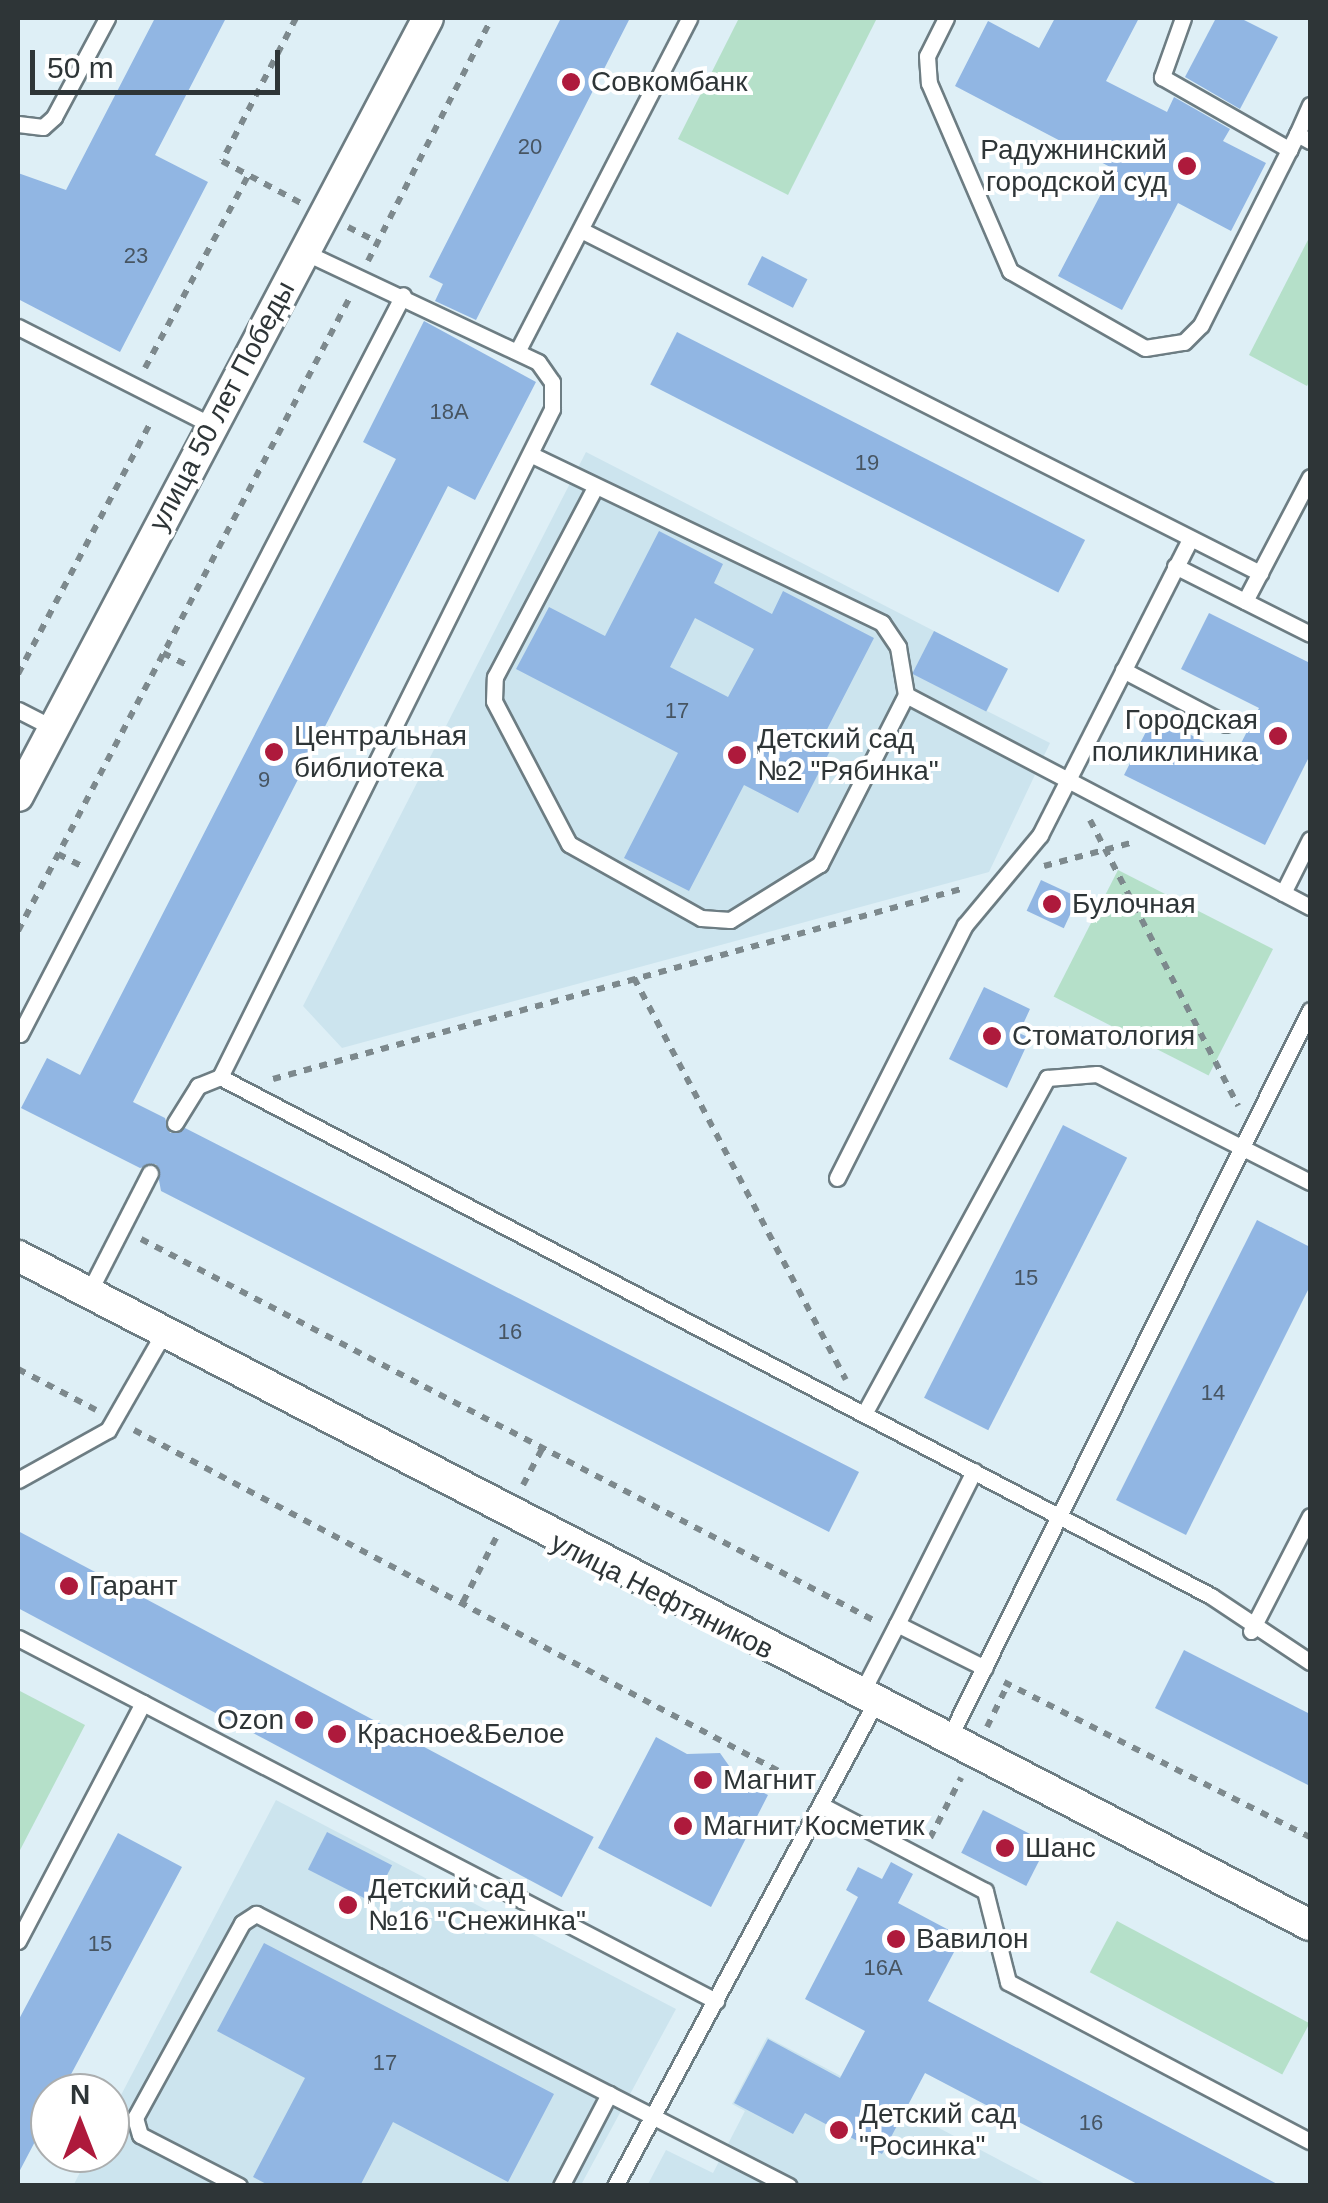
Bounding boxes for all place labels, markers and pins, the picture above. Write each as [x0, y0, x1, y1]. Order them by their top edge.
place label: Совкомбанк [591, 65, 747, 99]
marker: Совкомбанк [560, 71, 582, 93]
place label: Радужнинский городской суд [980, 133, 1167, 199]
marker: Радужнинский городской суд [1176, 155, 1198, 177]
place label: Городская поликлиника [1092, 703, 1258, 769]
place label: Центральная библиотека [294, 719, 467, 785]
place label: Детский сад №2 "Рябинка" [757, 722, 939, 788]
marker: Городская поликлиника [1267, 725, 1289, 747]
marker: Центральная библиотека [263, 741, 285, 763]
marker: Детский сад №2 "Рябинка" [726, 744, 748, 766]
place label: Булочная [1072, 887, 1196, 921]
marker: Булочная [1041, 893, 1063, 915]
place label: Стоматология [1012, 1019, 1195, 1053]
marker: Стоматология [981, 1025, 1003, 1047]
place label: Гарант [89, 1569, 178, 1603]
marker: Гарант [58, 1575, 80, 1597]
place label: Ozon [217, 1703, 284, 1737]
marker: Ozon [293, 1709, 315, 1731]
place label: Красное&Белое [357, 1717, 565, 1751]
marker: Красное&Белое [326, 1723, 348, 1745]
place label: Магнит [723, 1763, 816, 1797]
marker: Магнит [692, 1769, 714, 1791]
place label: Магнит Косметик [703, 1809, 925, 1843]
marker: Магнит Косметик [672, 1815, 694, 1837]
place label: Шанс [1025, 1831, 1096, 1865]
marker: Шанс [994, 1837, 1016, 1859]
place label: Детский сад №16 "Снежинка" [368, 1872, 586, 1938]
marker: Детский сад №16 "Снежинка" [337, 1894, 359, 1916]
place label: Вавилон [916, 1922, 1028, 1956]
marker: Вавилон [885, 1928, 907, 1950]
place label: Детский сад "Росинка" [859, 2097, 1016, 2163]
marker: Детский сад "Росинка" [828, 2119, 850, 2141]

